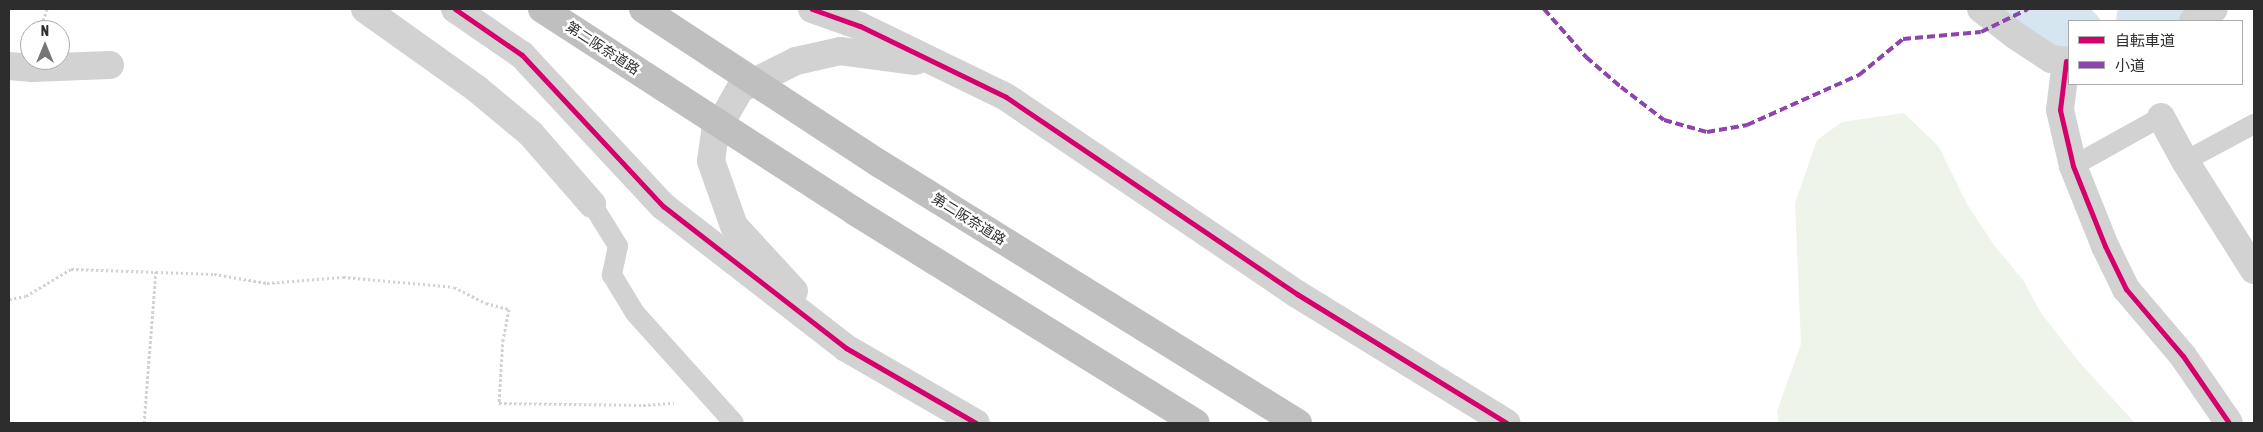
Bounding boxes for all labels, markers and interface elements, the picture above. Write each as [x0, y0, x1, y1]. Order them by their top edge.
street label: 第二阪奈道路 [563, 18, 643, 78]
north arrow [20, 20, 70, 70]
legend [2068, 20, 2243, 85]
text: N [41, 23, 49, 39]
text: 自転車道 [2115, 32, 2175, 49]
text: 小道 [2115, 57, 2145, 74]
street label: 第二阪奈道路 [929, 190, 1009, 248]

